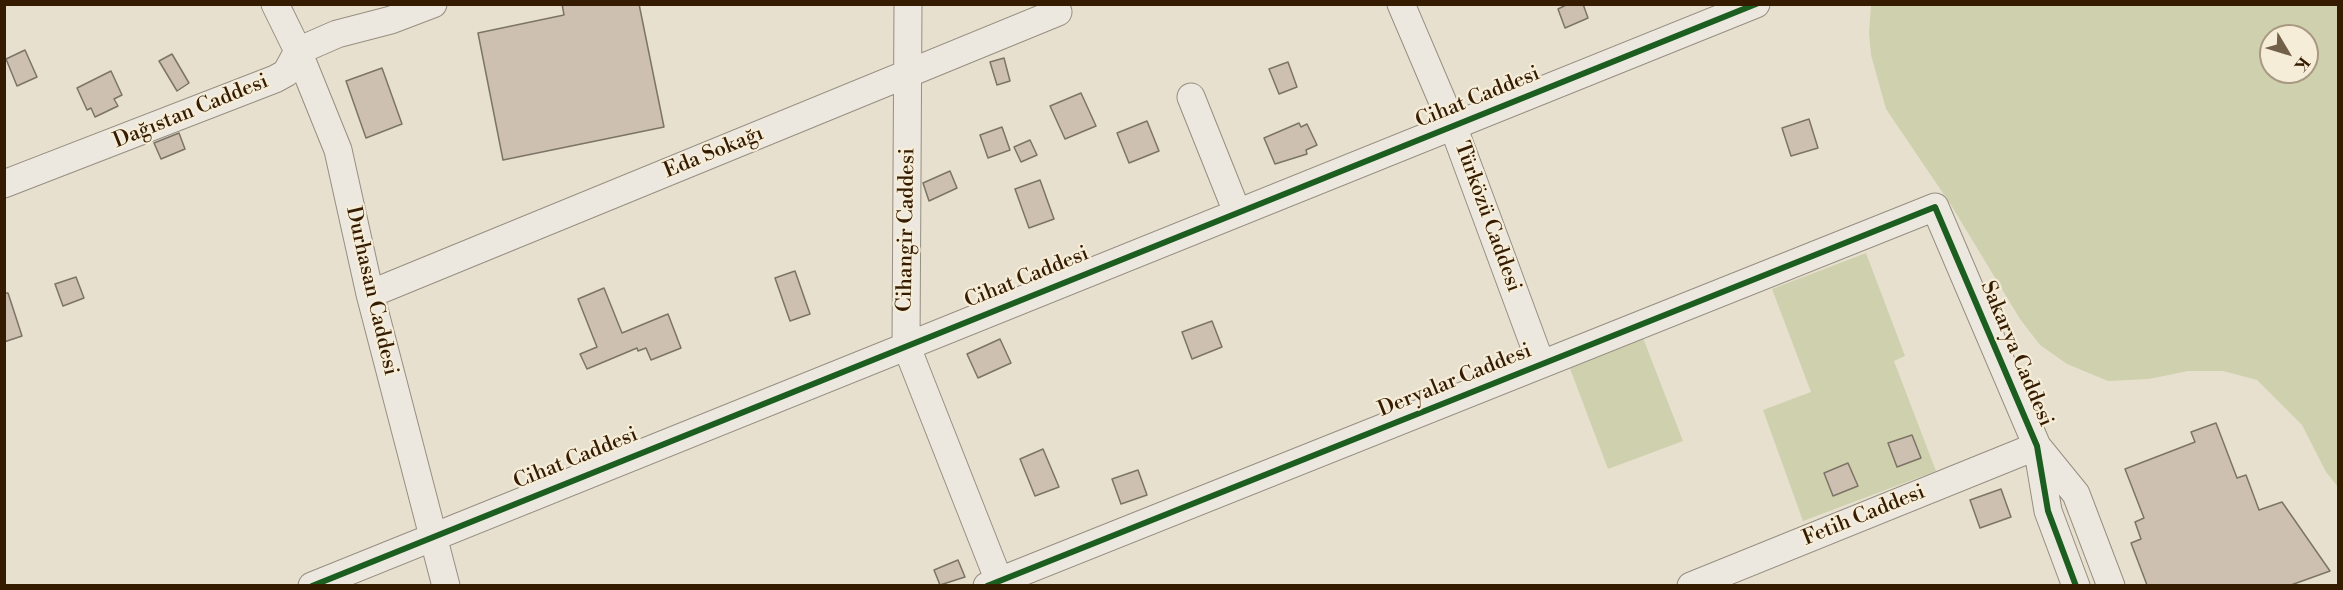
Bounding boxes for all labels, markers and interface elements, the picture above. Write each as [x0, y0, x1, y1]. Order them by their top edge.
north arrow [2259, 24, 2319, 84]
text: K [2290, 53, 2313, 75]
street label: Cihat Caddesi [1412, 62, 1544, 134]
street label: Dağıstan Caddesi [110, 69, 272, 155]
street label: Eda Sokağı [660, 122, 768, 184]
street label: Türközü Caddesi [1448, 138, 1526, 296]
street label: Cihangir Caddesi [893, 148, 921, 312]
street label: Durhasan Caddesi [339, 204, 403, 378]
street label: Cihat Caddesi [961, 242, 1093, 314]
street label: Sakarya Caddesi [1974, 278, 2058, 430]
street label: Deryalar Caddesi [1375, 339, 1535, 423]
street label: Cihat Caddesi [510, 423, 642, 495]
street label: Fetih Caddesi [1799, 480, 1929, 552]

